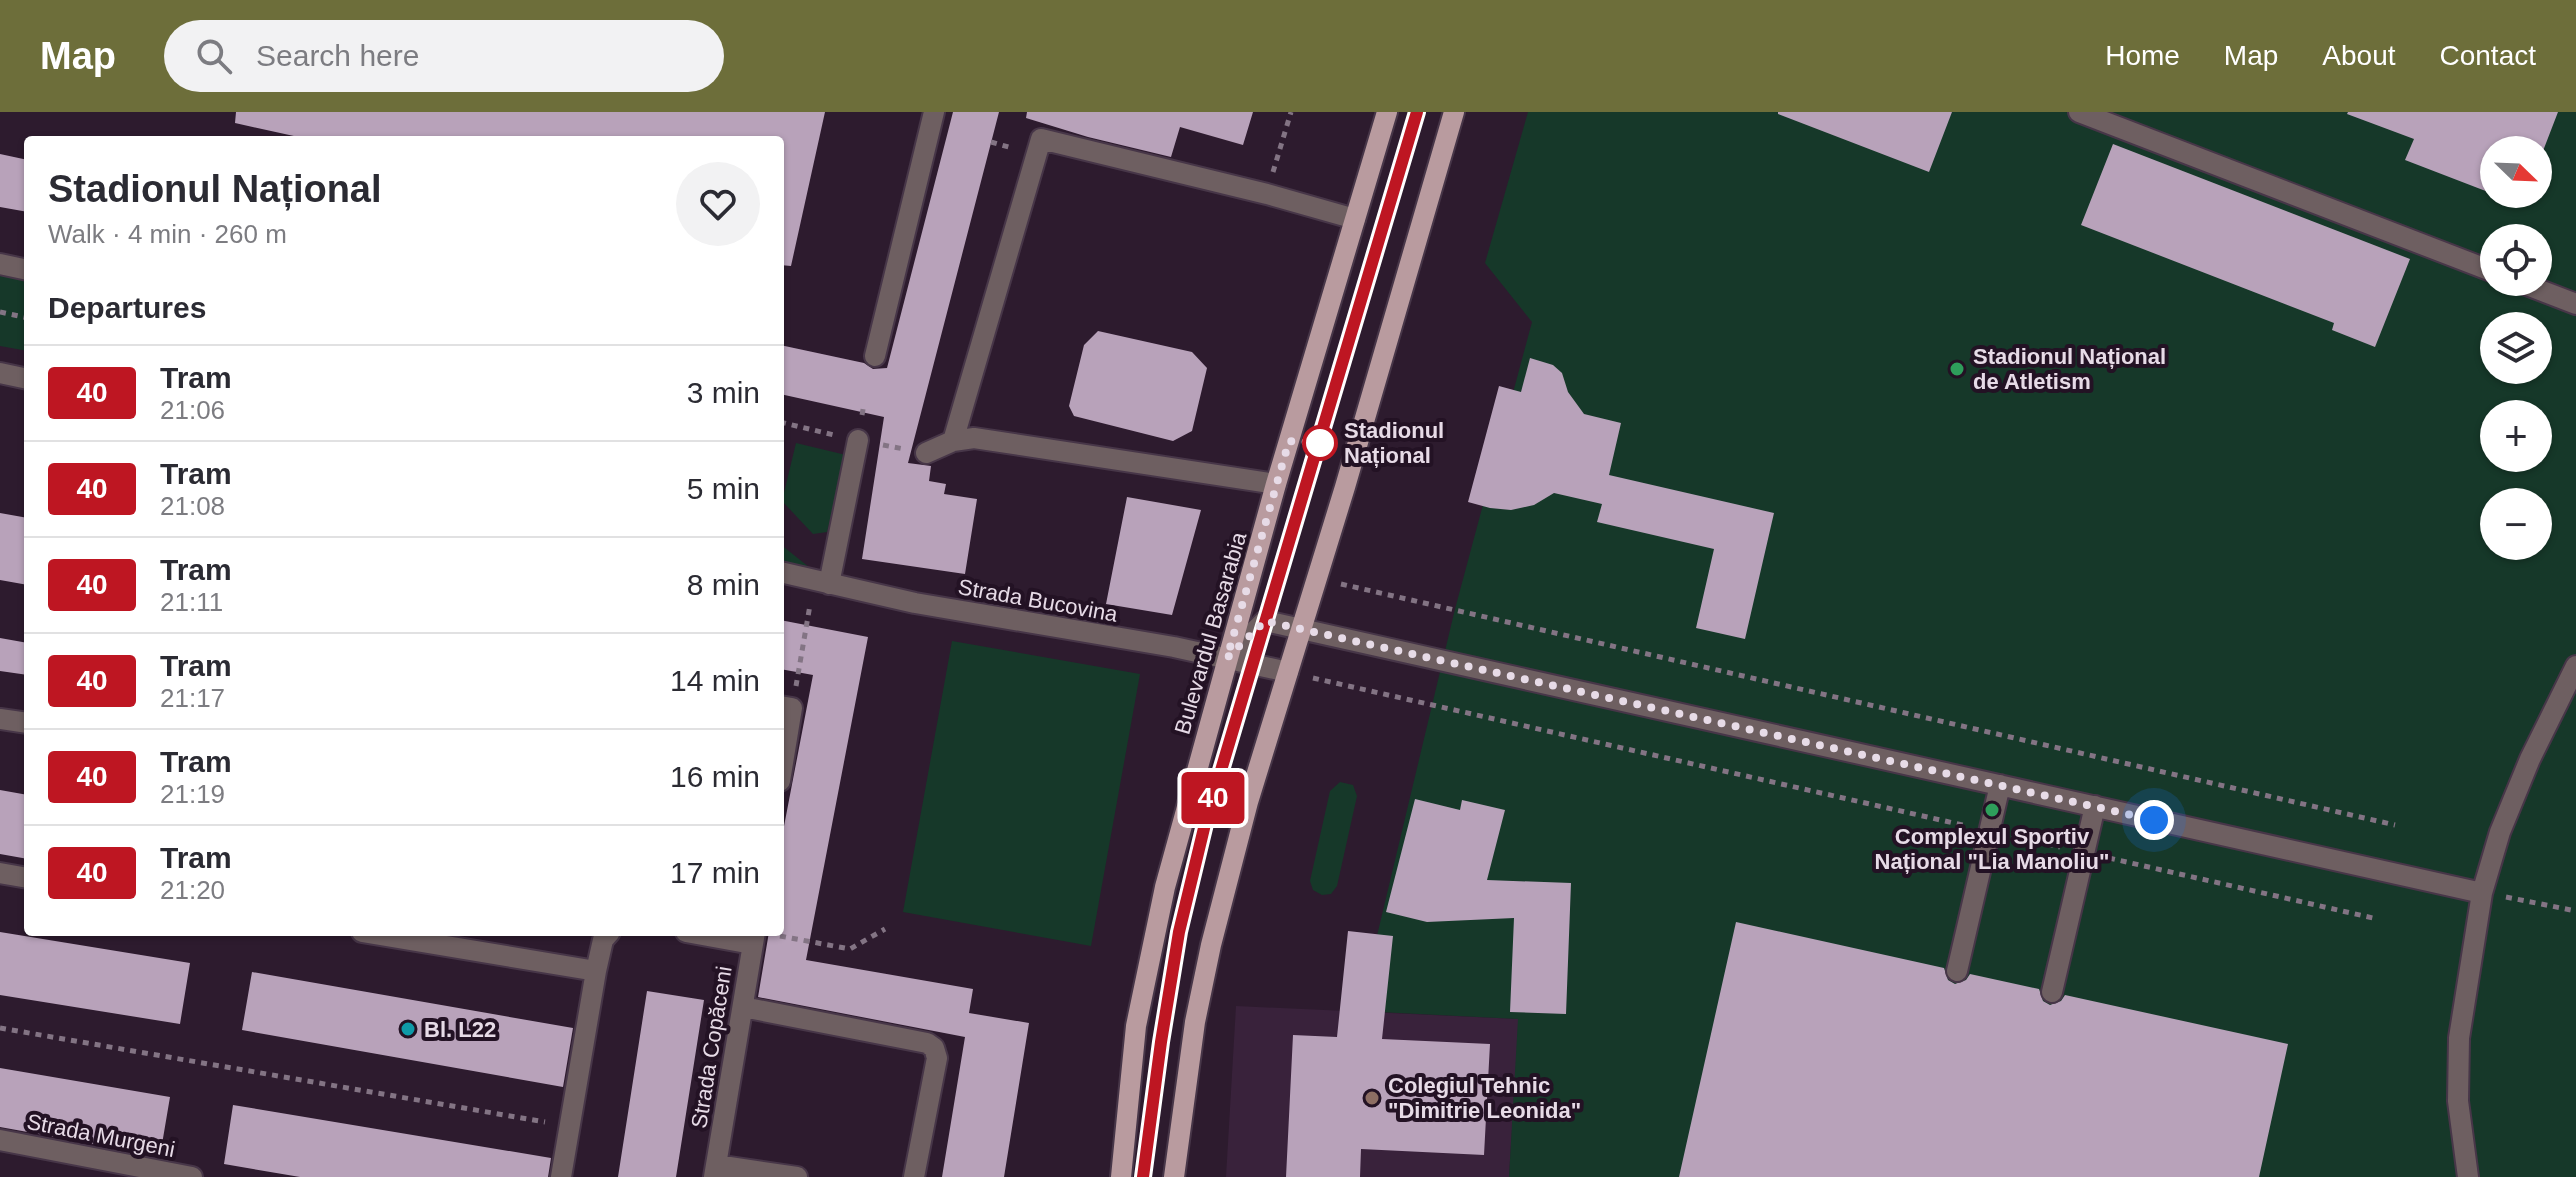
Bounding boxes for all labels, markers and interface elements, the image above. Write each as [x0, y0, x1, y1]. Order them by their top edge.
search box [164, 20, 724, 92]
icon: search [192, 34, 236, 78]
text: Map [40, 35, 116, 77]
text: Search here [256, 39, 419, 72]
text: Home [2105, 40, 2180, 71]
text: Map [2224, 40, 2278, 71]
text: About [2322, 40, 2396, 71]
text: Contact [2440, 40, 2536, 71]
north arrow [2480, 136, 2552, 208]
map controls [2480, 136, 2552, 560]
button: heart [676, 162, 760, 246]
text: Stadionul Național [48, 168, 382, 210]
text: Walk · 4 min · 260 m [48, 219, 287, 249]
button: locate [2480, 224, 2552, 296]
text: Departures [48, 291, 206, 324]
button: layers [2480, 312, 2552, 384]
place label: Stadionul Național de Atletism [1973, 344, 2166, 394]
marker: Stadionul Național de Atletism [1948, 360, 1966, 378]
text: Tram [160, 361, 232, 394]
text: 3 min [687, 376, 760, 409]
text: 40 [76, 377, 108, 408]
text: 21:06 [160, 395, 225, 425]
button: + [2480, 400, 2552, 472]
place label: Stadionul Național [1344, 418, 1444, 468]
marker: Stadionul Național [1303, 426, 1337, 460]
text: Tram [160, 457, 232, 490]
text: 5 min [687, 472, 760, 505]
text: 40 [76, 473, 108, 504]
button: − [2480, 488, 2552, 560]
text: 21:08 [160, 491, 225, 521]
street label: Bulevardul Basarabia [1170, 528, 1252, 737]
text: Tram [160, 553, 232, 586]
text: 8 min [687, 568, 760, 601]
text: 40 [76, 569, 108, 600]
street label: Strada Bucovina [956, 574, 1120, 627]
text: 21:11 [160, 587, 223, 617]
text: Tram [160, 649, 232, 682]
text: 14 min [670, 664, 760, 697]
text: 40 [76, 665, 108, 696]
text: 21:17 [160, 683, 225, 713]
text: Tram [160, 745, 232, 778]
text: 16 min [670, 760, 760, 793]
text: 40 [76, 761, 108, 792]
line badge: 40 [1177, 772, 1249, 824]
text: 21:19 [160, 779, 225, 809]
text: 40 [1197, 782, 1229, 813]
your location [2134, 800, 2174, 840]
marker: Complexul Sportiv Național "Lia Manoliu" [1983, 801, 2001, 819]
place label: Complexul Sportiv Național "Lia Manoliu" [1875, 824, 2109, 874]
text: Tram [160, 841, 232, 874]
text: 17 min [670, 856, 760, 889]
text: 40 [76, 857, 108, 888]
text: 21:20 [160, 875, 225, 905]
street label: Strada Copăceni [686, 964, 737, 1130]
place label: Bl. L22 [424, 1017, 496, 1042]
marker: Bl. L22 [399, 1020, 417, 1038]
place label: Colegiul Tehnic "Dimitrie Leonida" [1388, 1073, 1581, 1123]
marker: Colegiul Tehnic "Dimitrie Leonida" [1363, 1089, 1381, 1107]
street label: Strada Murgeni [25, 1109, 177, 1162]

